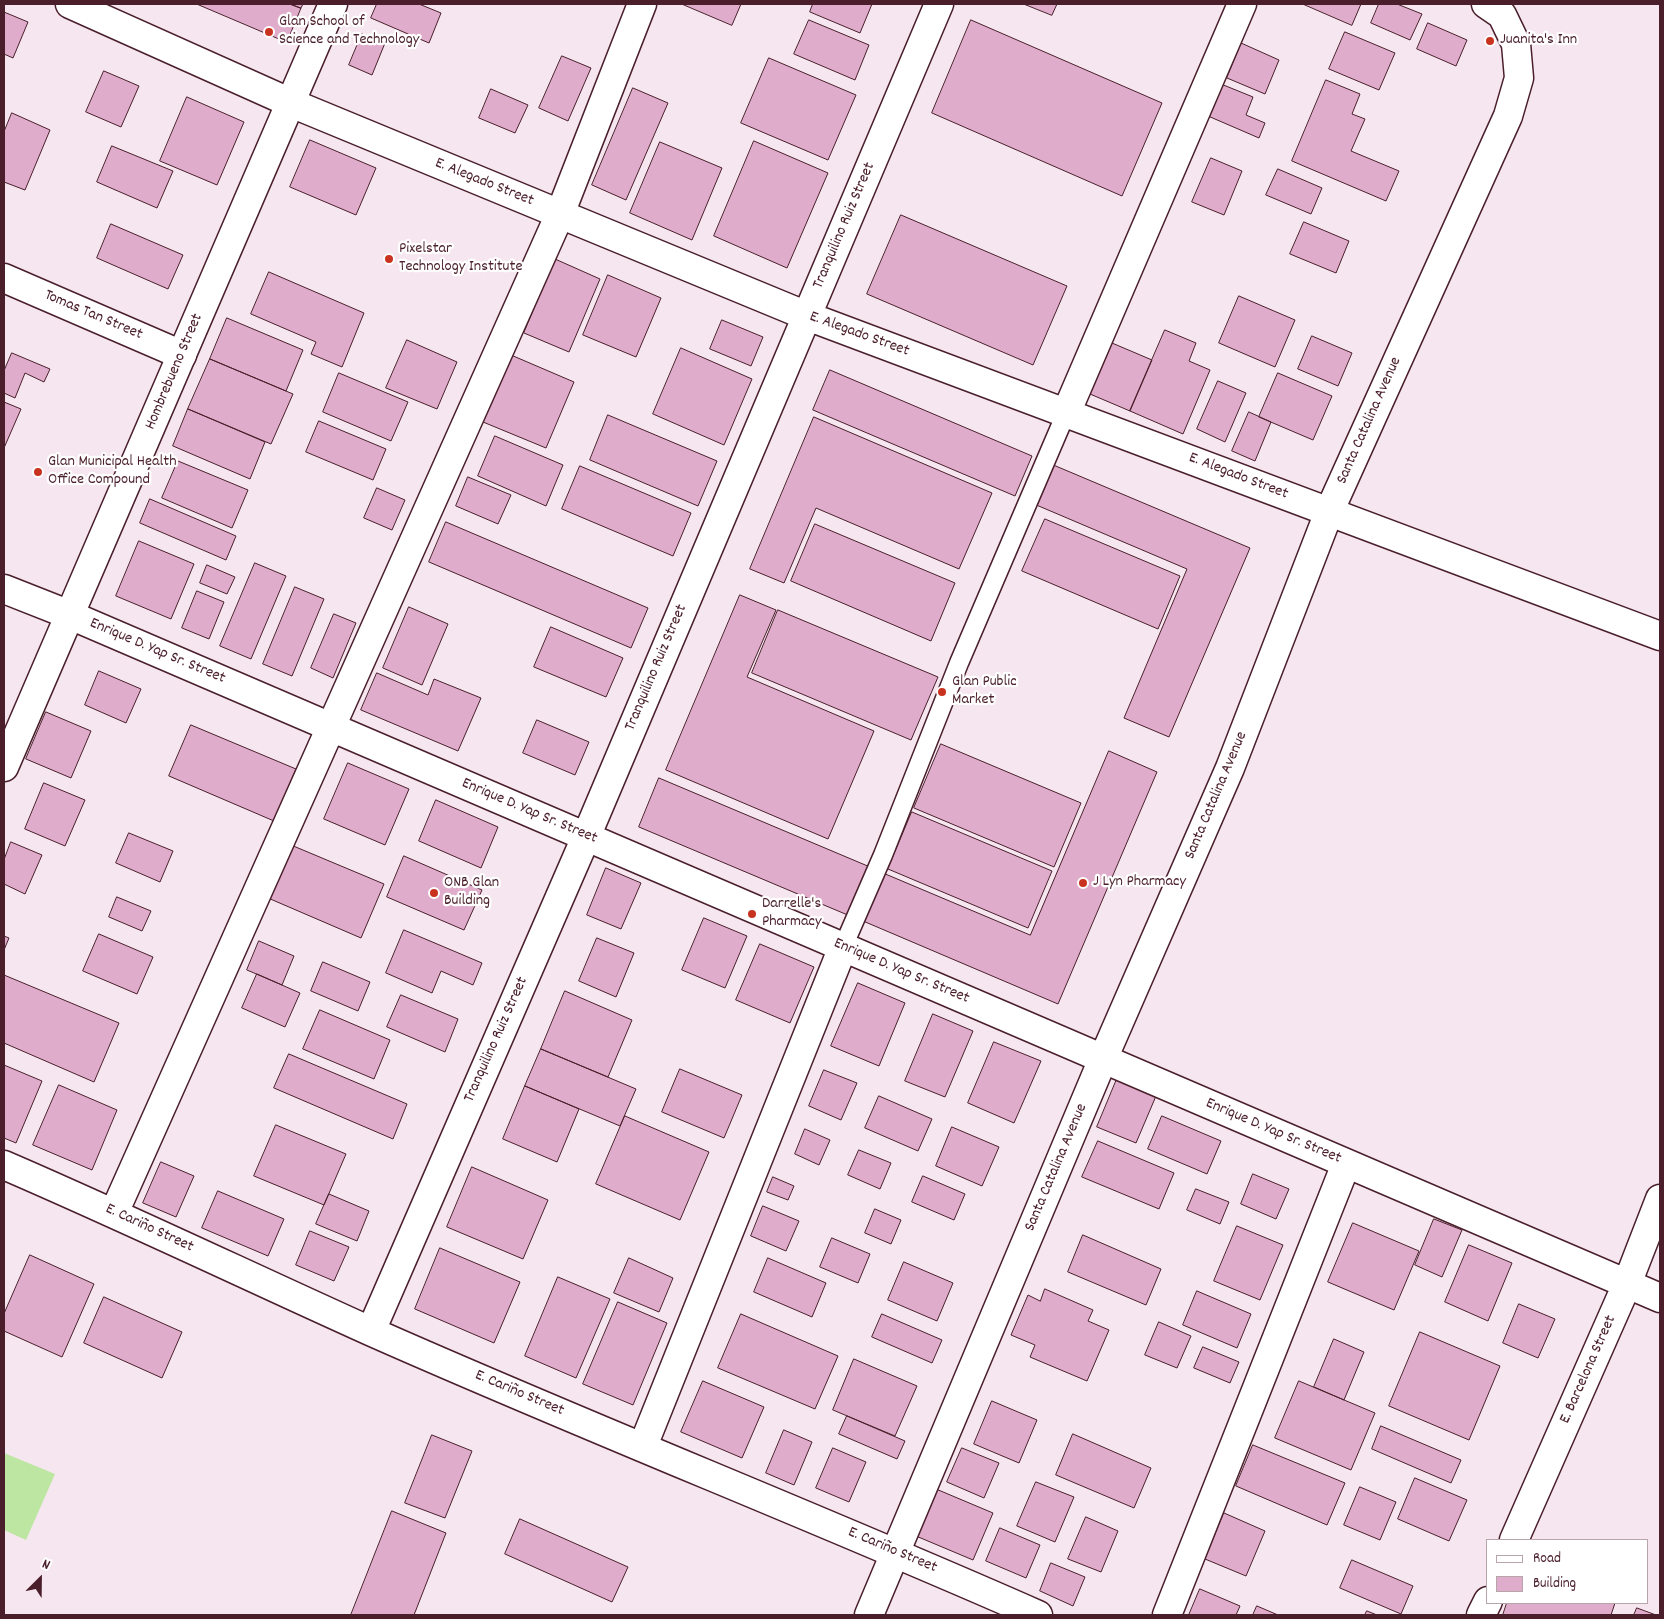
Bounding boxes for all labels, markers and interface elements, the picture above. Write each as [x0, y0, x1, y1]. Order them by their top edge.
place label: Glan School of Science and Technology [279, 13, 419, 51]
marker: Glan School of Science and Technology [263, 26, 275, 38]
place label: Juanita's Inn [1500, 31, 1577, 51]
marker: Juanita's Inn [1484, 35, 1496, 47]
street label: E. Alegado Street [432, 154, 536, 212]
street label: Tranquilino Ruiz Street [810, 160, 880, 292]
place label: Pixelstar Technology Institute [399, 240, 522, 278]
marker: Pixelstar Technology Institute [383, 253, 395, 265]
street label: Tomas Tan Street [41, 287, 145, 345]
street label: E. Alegado Street [806, 308, 912, 362]
street label: Hombrebueno Street [142, 311, 208, 433]
street label: Santa Catalina Avenue [1333, 355, 1407, 487]
street label: E. Alegado Street [1186, 449, 1290, 505]
place label: Glan Municipal Health Office Compound [48, 453, 177, 491]
marker: Glan Municipal Health Office Compound [32, 466, 44, 478]
street label: Tranquilino Ruiz Street [622, 602, 692, 734]
street label: Enrique D. Yap Sr. Street [86, 615, 228, 689]
place label: Glan Public Market [952, 673, 1017, 711]
marker: Glan Public Market [936, 686, 948, 698]
street label: Santa Catalina Avenue [1181, 729, 1253, 863]
street label: Enrique D. Yap Sr. Street [458, 775, 600, 849]
place label: J Lyn Pharmacy [1093, 873, 1186, 893]
place label: ONB Glan Building [444, 874, 499, 912]
marker: J Lyn Pharmacy [1077, 877, 1089, 889]
marker: ONB Glan Building [428, 887, 440, 899]
place label: Darrelle's Pharmacy [762, 895, 821, 933]
marker: Darrelle's Pharmacy [746, 908, 758, 920]
street label: Enrique D. Yap Sr. Street [830, 935, 972, 1009]
street label: Tranquilino Ruiz Street [461, 974, 533, 1106]
street label: Enrique D. Yap Sr. Street [1202, 1095, 1344, 1169]
street label: Santa Catalina Avenue [1021, 1101, 1093, 1235]
street label: E. Cariño Street [102, 1200, 196, 1258]
street label: E. Barcelona Street [1557, 1313, 1621, 1427]
street label: E. Cariño Street [472, 1367, 566, 1421]
street label: E. Cariño Street [845, 1524, 939, 1578]
legend [1486, 1539, 1649, 1604]
text: Road [1533, 1548, 1561, 1570]
north arrow [15, 1554, 65, 1604]
text: N [39, 1555, 53, 1576]
text: Building [1533, 1573, 1576, 1595]

